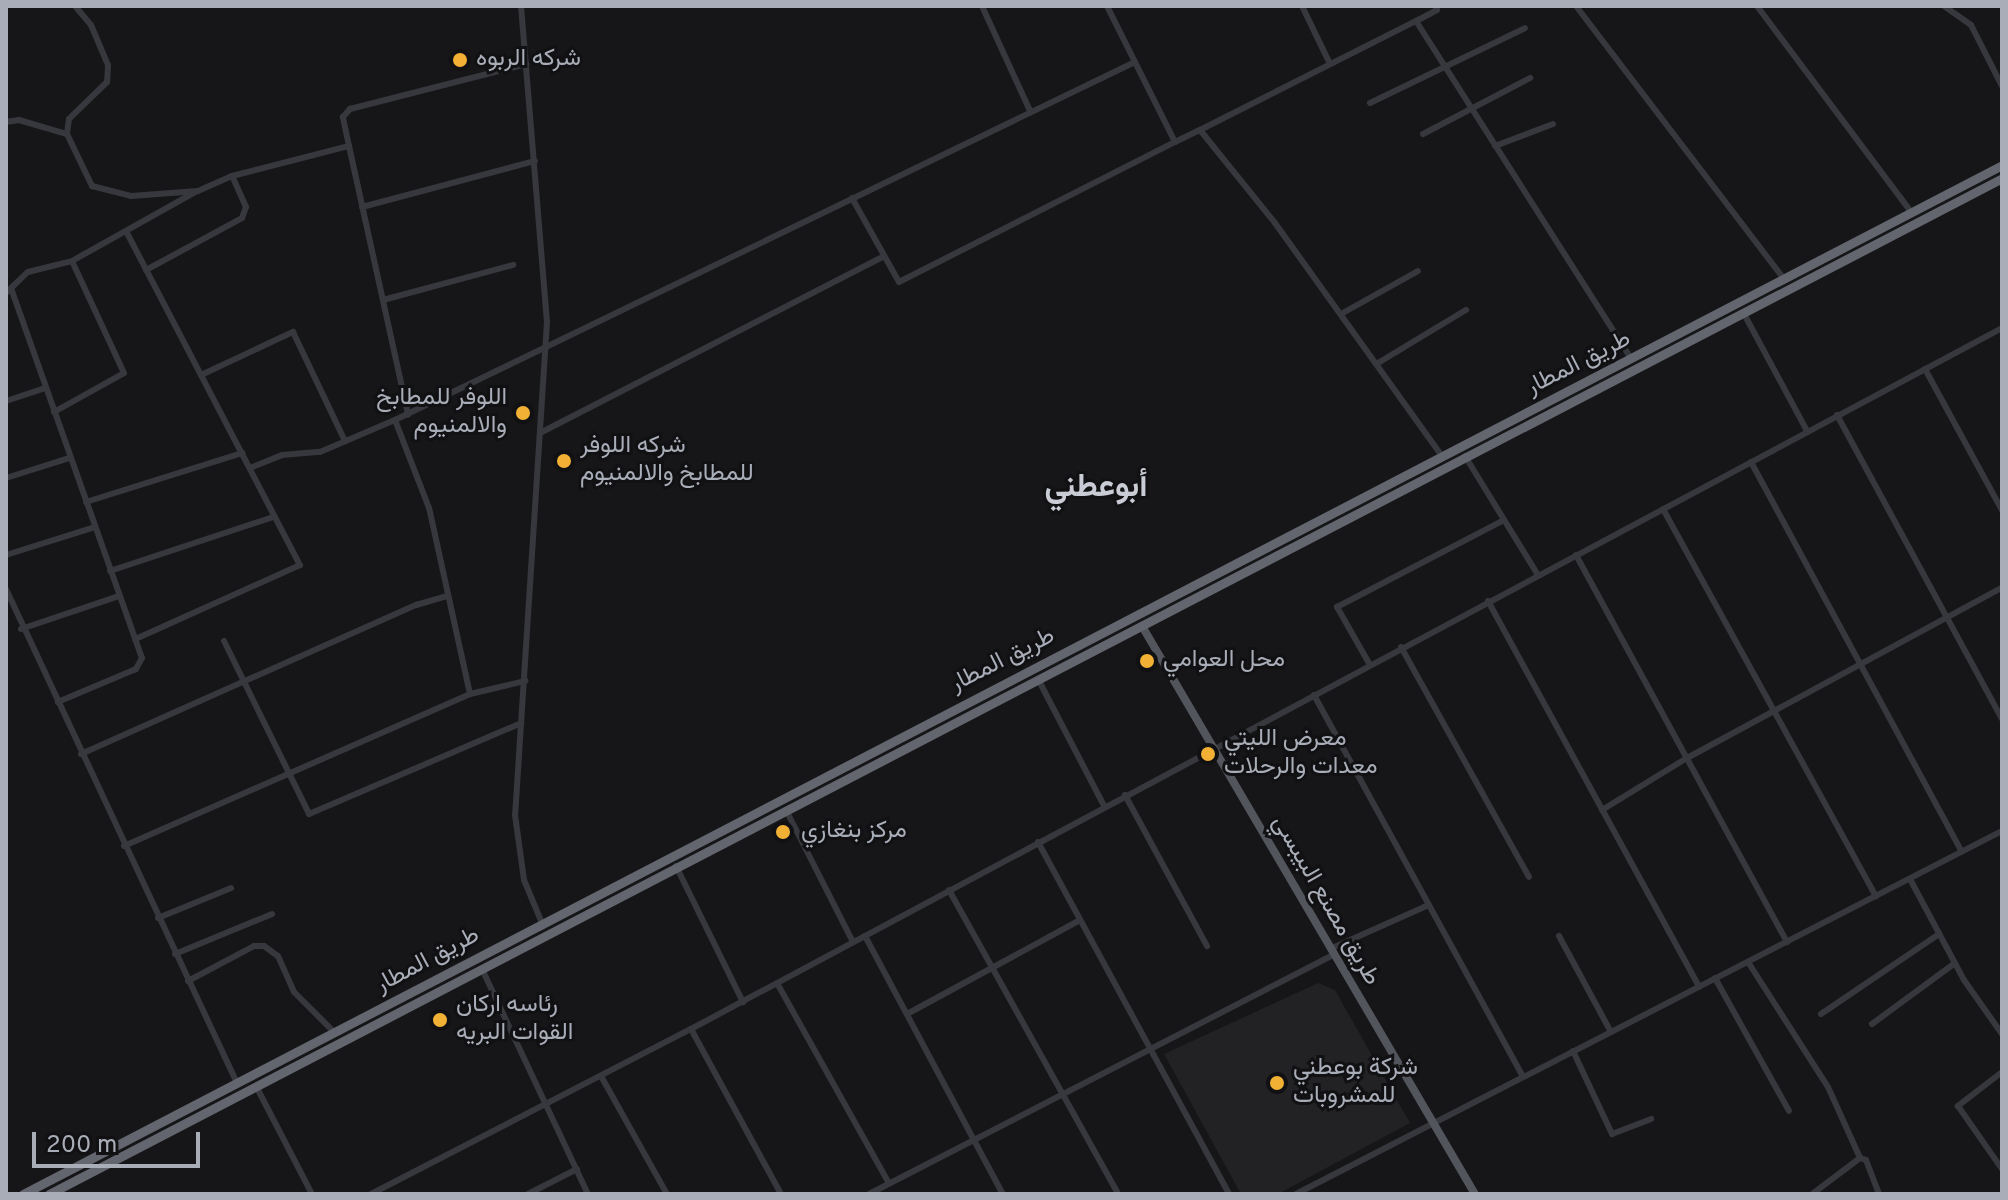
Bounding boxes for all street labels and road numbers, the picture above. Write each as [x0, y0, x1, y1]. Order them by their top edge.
street label: طريق المطار [1522, 325, 1636, 403]
street label: طريق المطار [946, 622, 1060, 700]
street label: طريق مصنع البيبسي [1265, 811, 1385, 991]
street label: طريق المطار [371, 922, 485, 1000]

